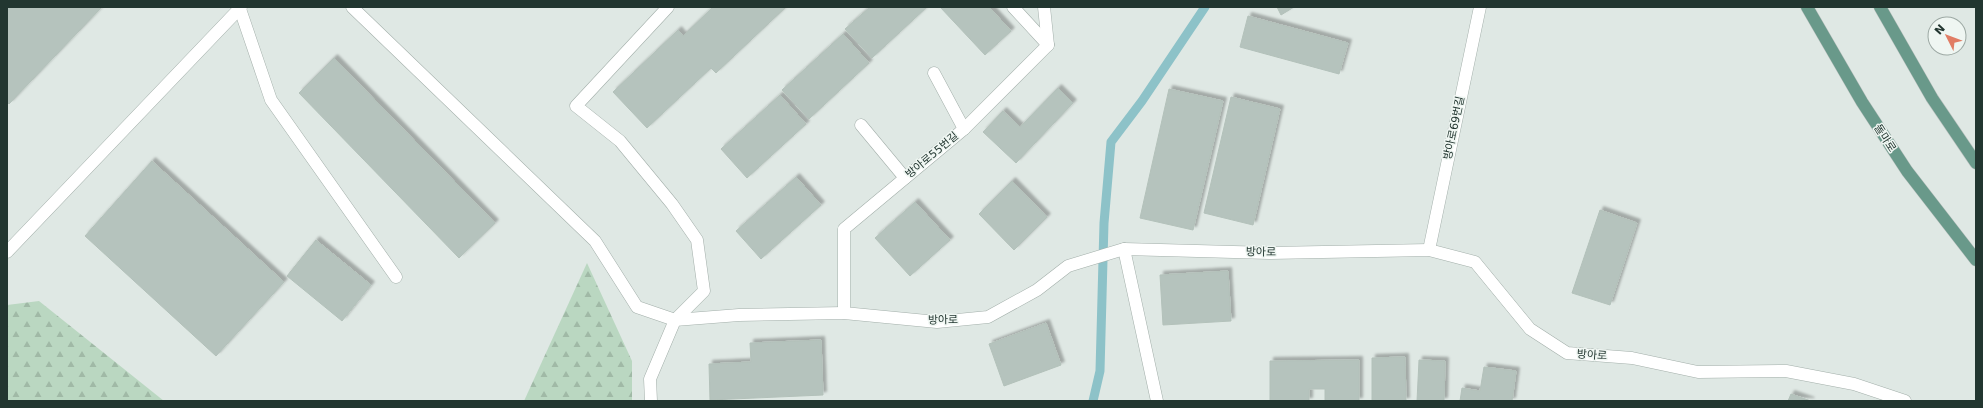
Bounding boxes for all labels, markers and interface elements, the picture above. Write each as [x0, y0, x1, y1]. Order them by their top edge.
north arrow [1927, 16, 1967, 56]
text: N [1932, 22, 1948, 37]
street label: 방아로69번길 [1441, 95, 1467, 161]
street label: 돌마로 [1871, 122, 1899, 154]
street label: 방아로55번길 [903, 129, 961, 181]
street label: 방아로 [1246, 245, 1276, 259]
street label: 방아로 [928, 313, 958, 327]
street label: 방아로 [1576, 347, 1608, 363]

